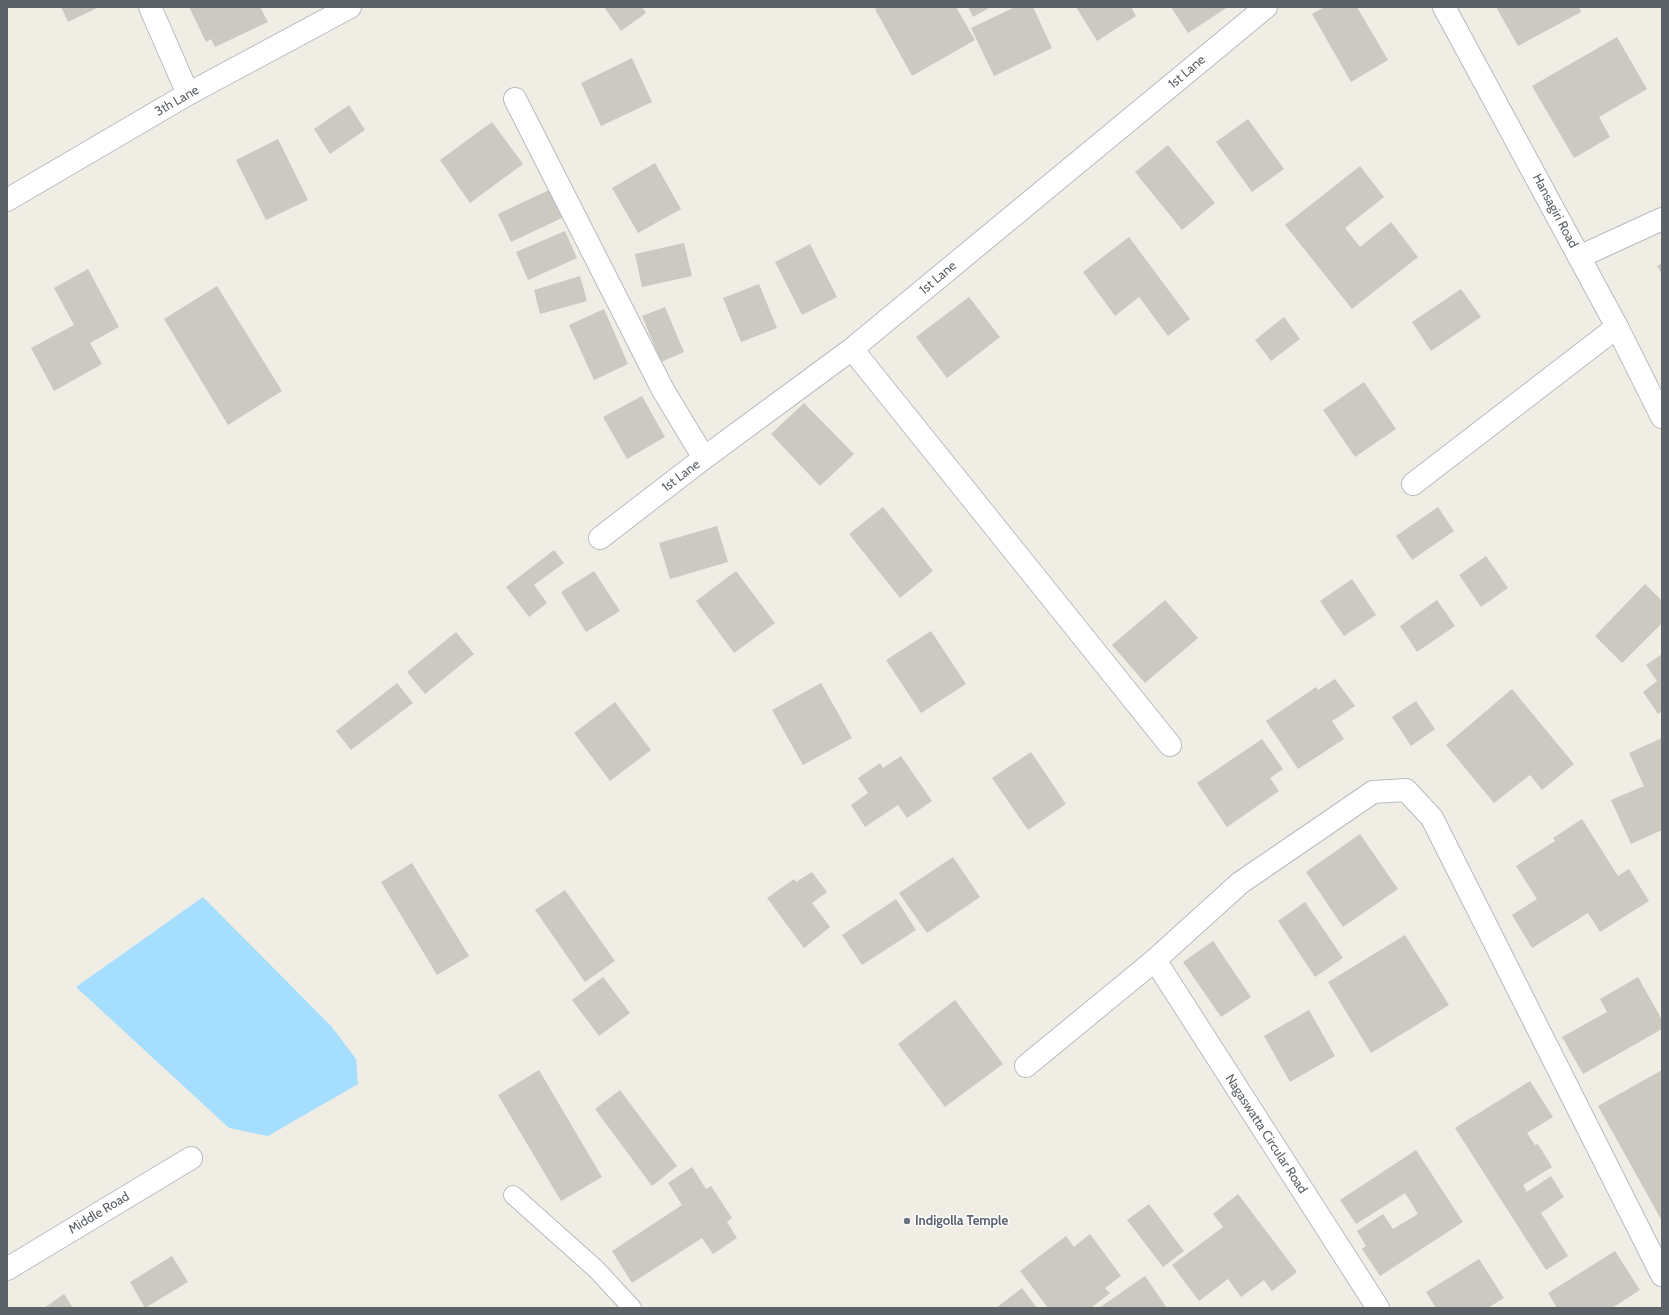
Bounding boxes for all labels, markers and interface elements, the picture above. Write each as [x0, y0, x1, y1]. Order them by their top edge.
street label: 1st Lane [1165, 52, 1209, 92]
street label: 3th Lane [152, 82, 202, 120]
street label: Hansagiri Road [1529, 171, 1581, 251]
street label: 1st Lane [916, 258, 960, 298]
street label: 1st Lane [659, 457, 703, 495]
street label: Nagaswatta Circular Road [1222, 1071, 1310, 1197]
street label: Middle Road [66, 1189, 132, 1237]
place label: Indigolla Temple [915, 1213, 1008, 1229]
marker: Indigolla Temple [902, 1216, 912, 1226]

